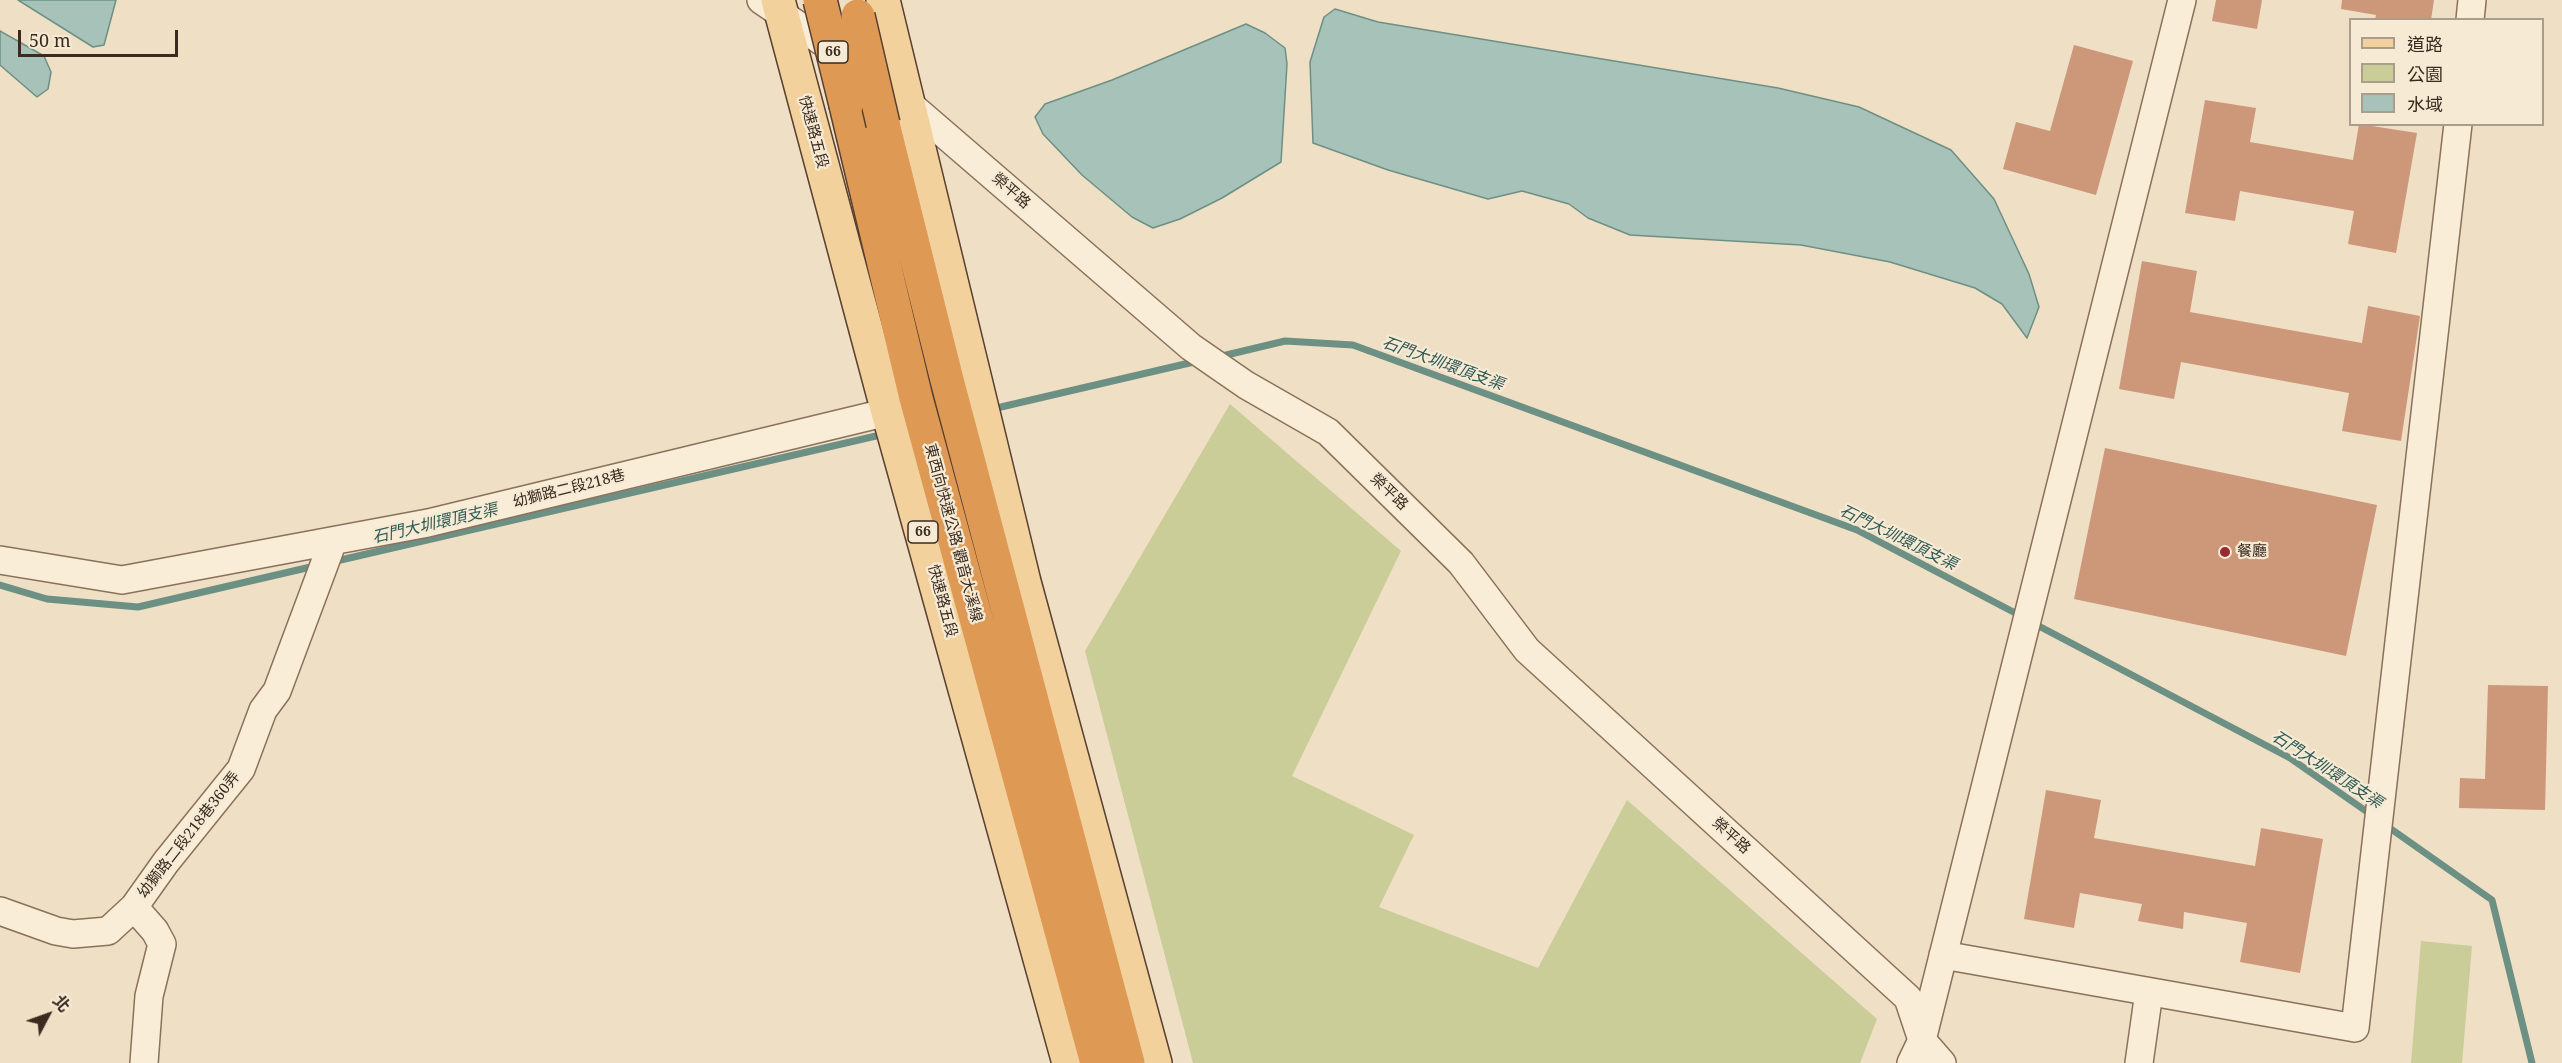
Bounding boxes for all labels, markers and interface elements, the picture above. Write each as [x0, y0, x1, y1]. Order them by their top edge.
scale bar [21, 18, 182, 56]
legend [2349, 18, 2544, 126]
text: 50 m [29, 28, 71, 52]
text: 道路 [2407, 32, 2443, 56]
road number: 66 [818, 41, 848, 63]
text: 公園 [2407, 62, 2443, 86]
text: 水域 [2407, 92, 2443, 116]
street label: 快速路五段 [795, 93, 831, 171]
street label: 榮平路 [988, 169, 1034, 213]
water label: 石門大圳環頂支渠 [1380, 333, 1506, 395]
street label: 東西向快速公路 觀音大溪線 [921, 442, 985, 624]
street label: 幼獅路二段218巷 [511, 466, 627, 512]
street label: 榮平路 [1367, 470, 1411, 514]
water label: 石門大圳環頂支渠 [370, 500, 500, 548]
water label: 石門大圳環頂支渠 [1836, 501, 1960, 575]
road number: 66 [908, 521, 938, 543]
place label: 餐廳 [2237, 543, 2267, 561]
marker: 餐廳 [2218, 545, 2232, 559]
street label: 快速路五段 [924, 562, 960, 640]
water label: 石門大圳環頂支渠 [2268, 727, 2386, 813]
street label: 幼獅路二段218巷360弄 [134, 768, 244, 902]
street label: 榮平路 [1708, 814, 1754, 858]
north arrow [18, 985, 78, 1045]
text: 北 [48, 990, 75, 1016]

